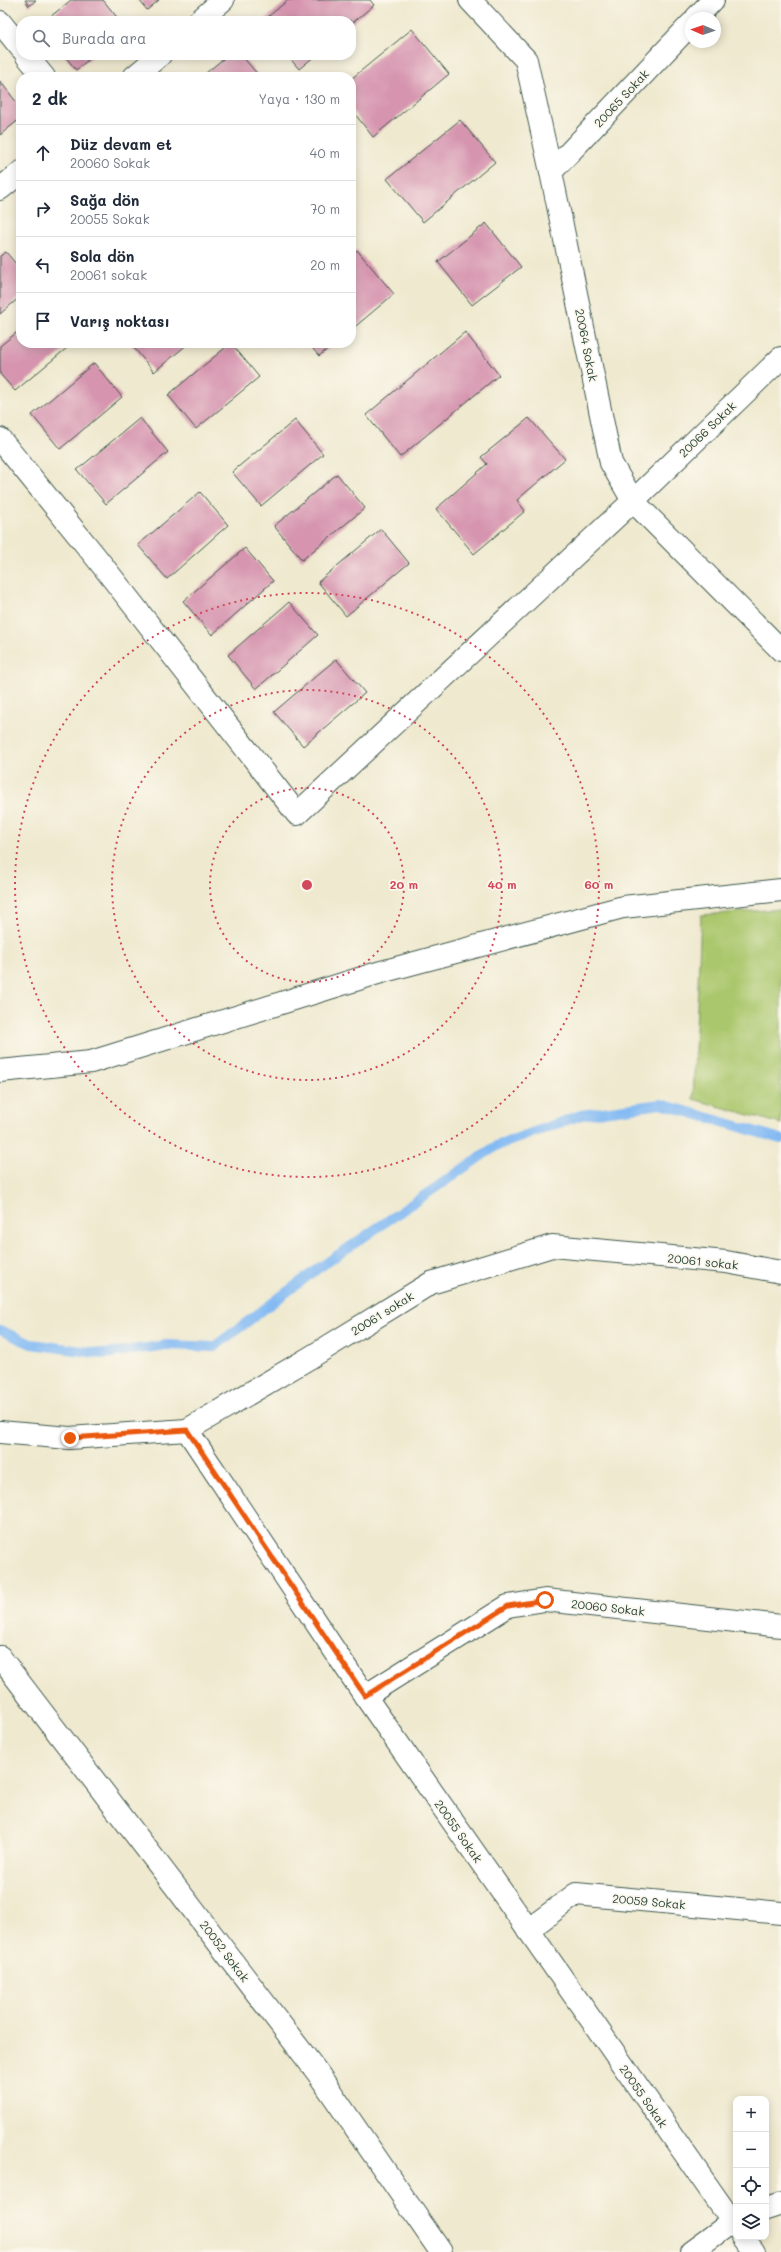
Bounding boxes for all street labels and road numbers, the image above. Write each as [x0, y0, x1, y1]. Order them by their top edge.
street label: 20065 Sokak [590, 66, 652, 130]
street label: 20064 Sokak [572, 307, 602, 383]
street label: 20066 Sokak [675, 398, 739, 460]
street label: 20061 sokak [667, 1249, 739, 1273]
street label: 20061 sokak [348, 1287, 416, 1339]
street label: 20060 Sokak [570, 1595, 646, 1619]
street label: 20055 Sokak [431, 1796, 487, 1866]
street label: 20059 Sokak [612, 1890, 686, 1912]
street label: 20052 Sokak [197, 1917, 253, 1985]
street label: 20055 Sokak [616, 2061, 672, 2131]

